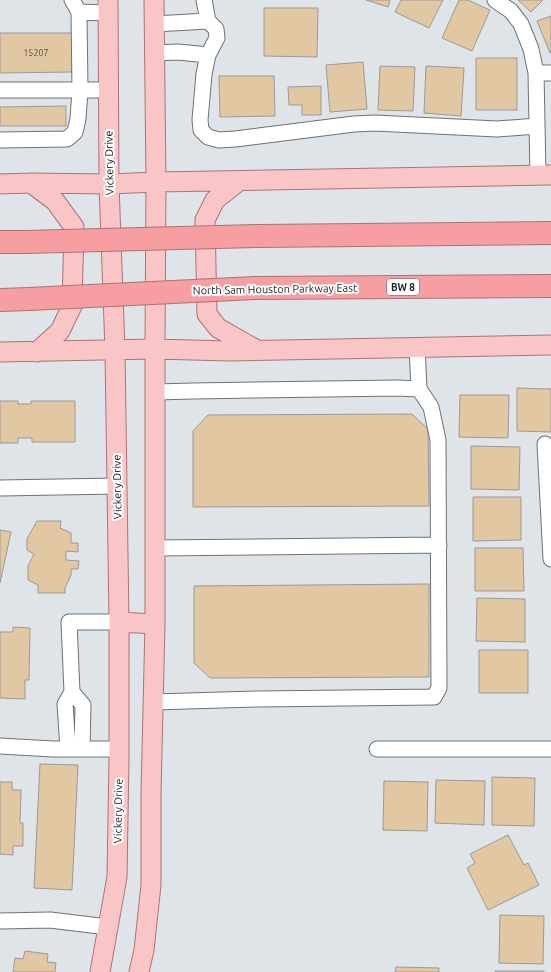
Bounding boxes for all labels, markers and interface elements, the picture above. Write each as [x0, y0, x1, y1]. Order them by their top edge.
house number: 15207 [23, 48, 49, 58]
street label: Vickery Drive [102, 130, 116, 196]
road number: BW 8 [387, 279, 419, 295]
street label: North Sam Houston Parkway East [193, 282, 358, 296]
street label: Vickery Drive [110, 454, 124, 520]
street label: Vickery Drive [111, 778, 125, 844]

